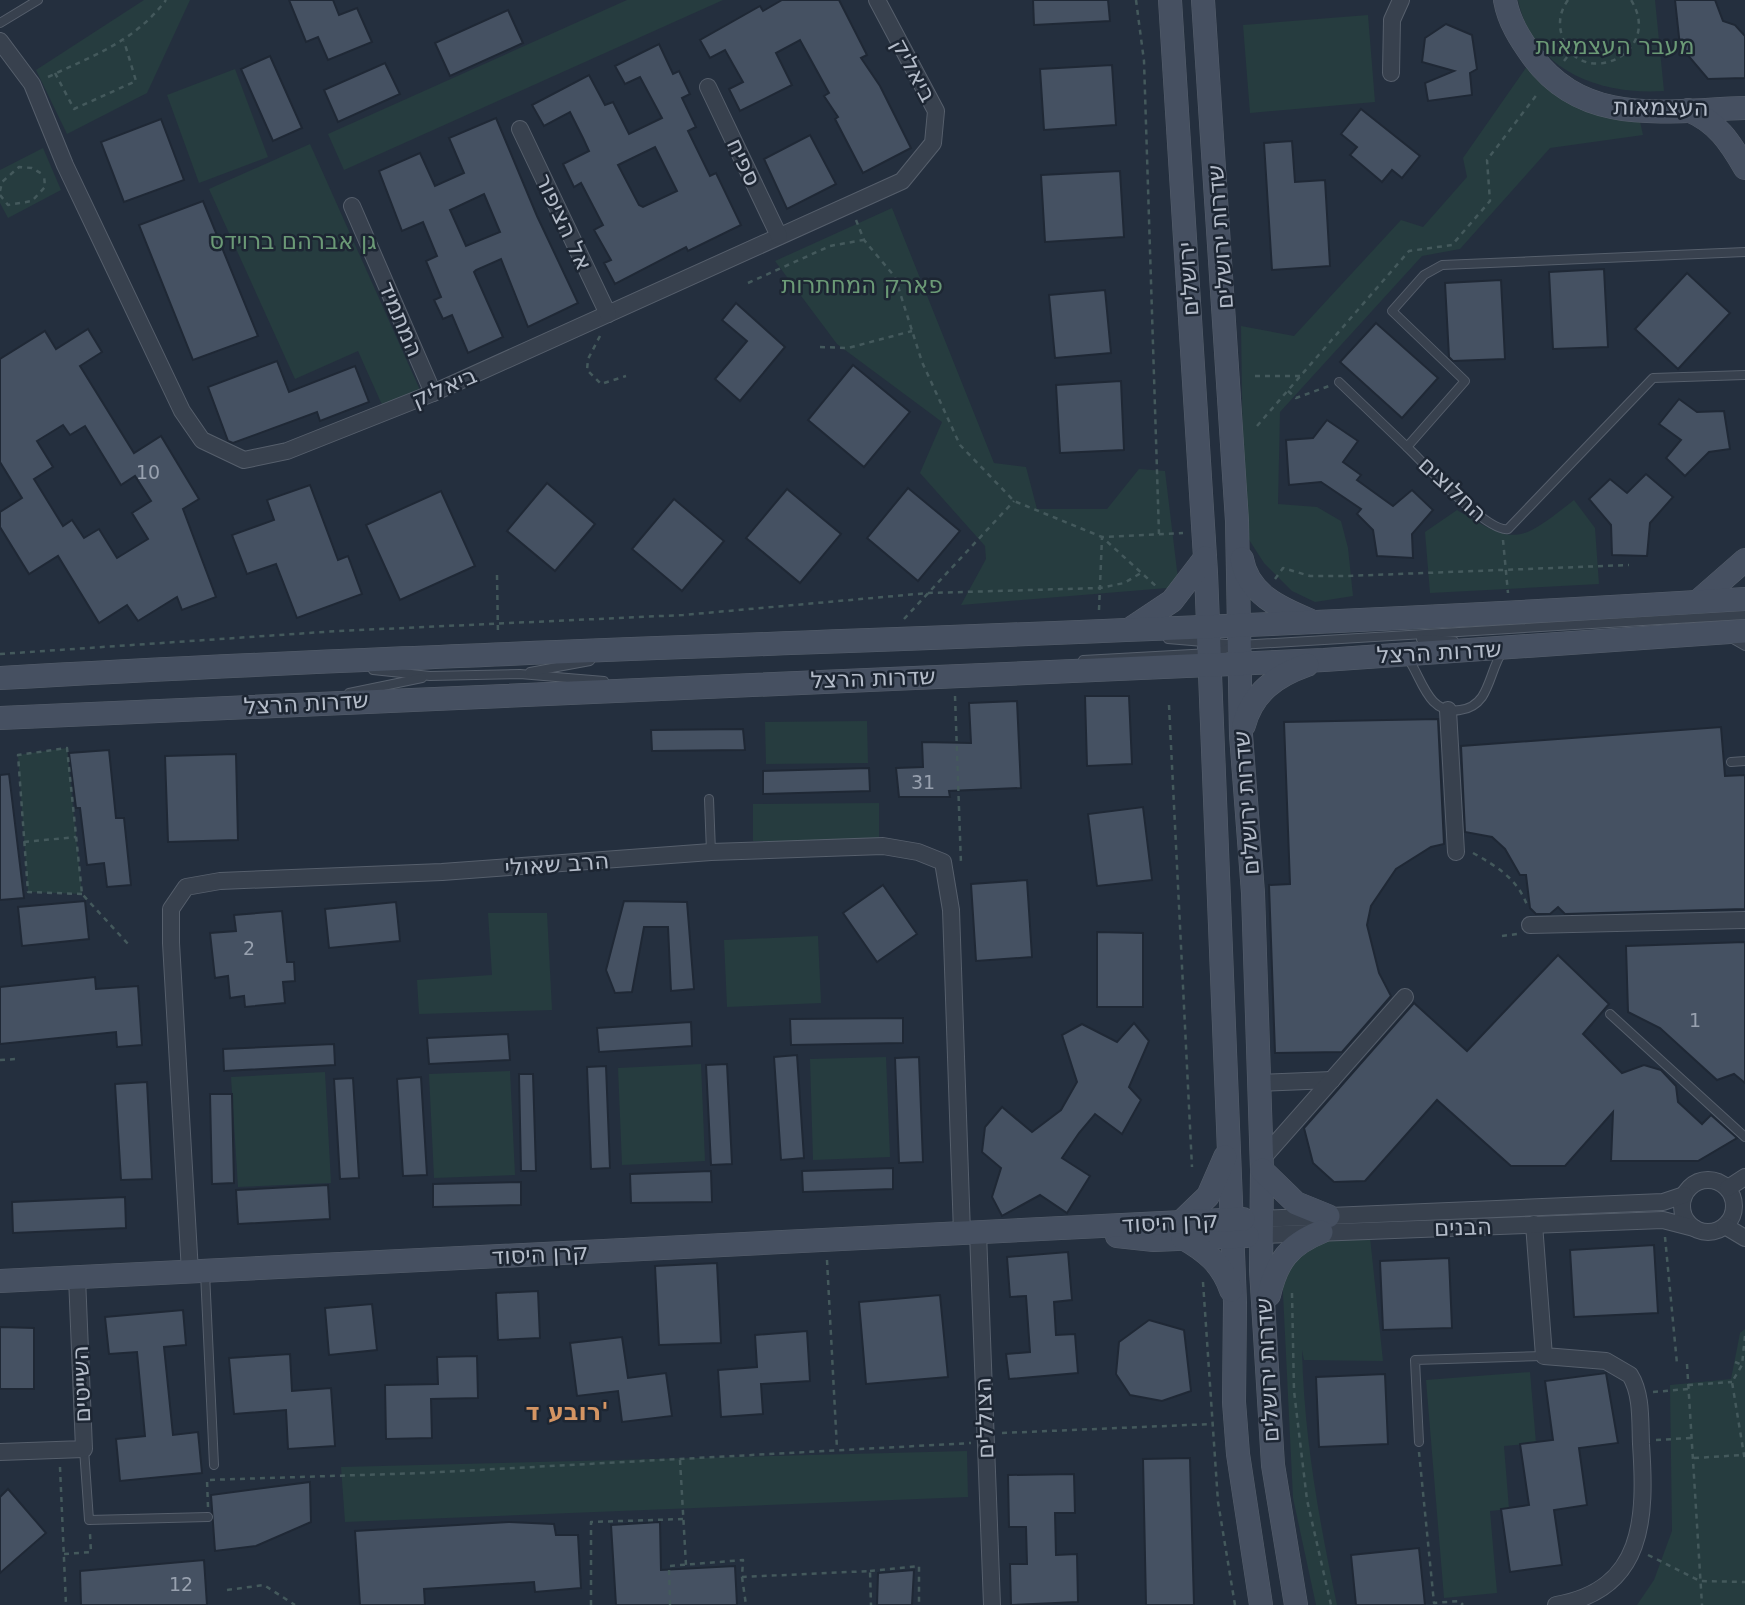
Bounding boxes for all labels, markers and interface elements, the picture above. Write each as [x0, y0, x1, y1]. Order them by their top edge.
park label: מעבר העצמאות [1535, 33, 1695, 59]
street label: ביאליק [886, 34, 942, 106]
street label: העצמאות [1613, 93, 1709, 121]
street label: ספיח [722, 134, 766, 190]
street label: שדרות ירושלים [1202, 164, 1238, 310]
street label: אל הציפור [530, 170, 598, 274]
park label: גן אברהם ברוידס [209, 228, 377, 254]
street label: ירושלים [1172, 241, 1204, 317]
park label: פארק המחתרות [781, 272, 943, 298]
street label: המתמיד [374, 278, 428, 360]
street label: ביאליק [407, 362, 481, 412]
street label: החלוצים [1414, 451, 1492, 527]
house number: 10 [136, 461, 160, 483]
street label: שדרות הרצל [1376, 636, 1502, 668]
street label: שדרות הרצל [810, 663, 936, 693]
street label: שדרות הרצל [243, 687, 369, 719]
street label: שדרות ירושלים [1228, 730, 1264, 876]
house number: 31 [911, 771, 935, 793]
street label: הרב שאולי [504, 847, 610, 881]
house number: 2 [243, 937, 255, 959]
house number: 1 [1689, 1009, 1701, 1031]
street label: קרן היסוד [1121, 1206, 1219, 1238]
street label: הבנים [1434, 1213, 1492, 1241]
street label: קרן היסוד [491, 1238, 589, 1270]
street label: שדרות ירושלים [1250, 1297, 1284, 1443]
street label: השייטים [67, 1345, 95, 1423]
street label: הצוללים [970, 1377, 998, 1459]
district label: רובע ד' [525, 1398, 609, 1426]
house number: 12 [169, 1573, 193, 1595]

